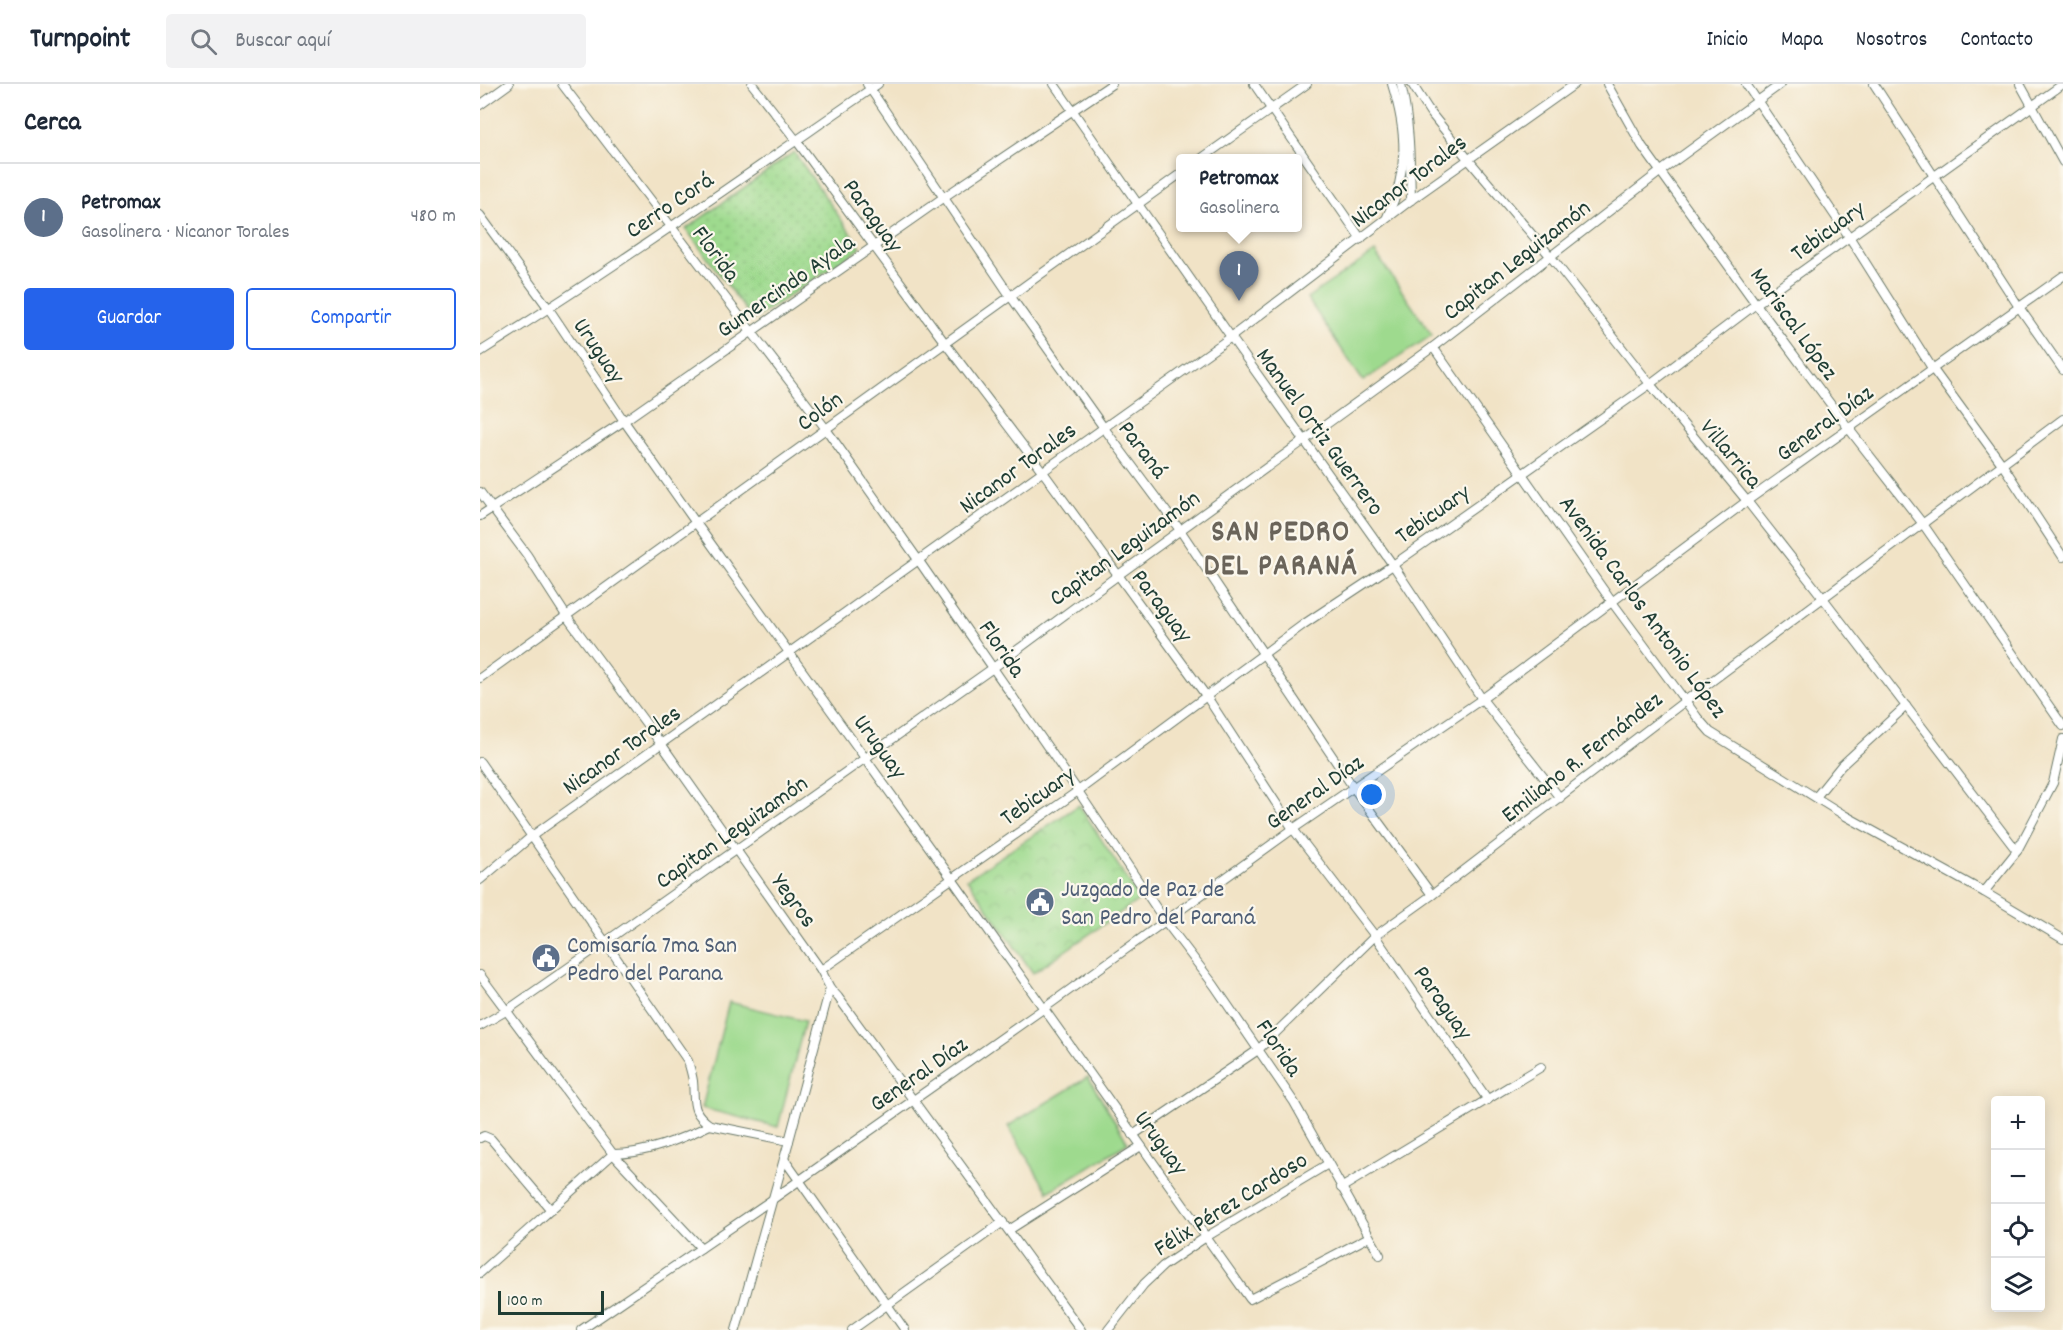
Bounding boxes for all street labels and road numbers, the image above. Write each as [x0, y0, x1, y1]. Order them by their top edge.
street label: Nicanor Torales [1344, 127, 1475, 237]
street label: Cerro Corá [620, 164, 722, 248]
street label: Paraguay [833, 173, 911, 262]
street label: Capitan Leguizamón [1437, 193, 1599, 330]
street label: Tebicuary [1784, 193, 1874, 271]
street label: Florida [682, 219, 748, 291]
street label: Gumercindo Ayala [711, 227, 863, 348]
street label: Mariscal López [1740, 261, 1845, 388]
street label: Uruguay [563, 312, 633, 392]
street label: Manuel Ortiz Guerrero [1246, 342, 1391, 524]
street label: General Díaz [1770, 378, 1881, 471]
street label: Colón [791, 384, 851, 441]
street label: Villarrica [1690, 413, 1769, 498]
street label: Paraná [1108, 414, 1175, 487]
street label: Nicanor Torales [953, 415, 1085, 524]
street label: Tebicuary [1389, 476, 1479, 554]
street label: Capitan Leguizamón [1043, 483, 1208, 616]
street label: Avenida Carlos Antonio López [1549, 489, 1734, 726]
street label: Paraguay [1122, 563, 1200, 652]
street label: Florida [969, 614, 1033, 686]
street label: Emiliano R. Fernández [1495, 684, 1671, 832]
street label: Nicanor Torales [556, 698, 689, 805]
street label: Uruguay [843, 708, 914, 788]
street label: General Díaz [1260, 747, 1372, 840]
street label: Tebicuary [994, 758, 1084, 836]
street label: Capitan Leguizamón [649, 768, 816, 899]
street label: Yegros [761, 868, 824, 936]
street label: Paraguay [1403, 960, 1480, 1049]
street label: Florida [1246, 1013, 1310, 1085]
street label: General Díaz [864, 1029, 976, 1122]
street label: Uruguay [1124, 1104, 1195, 1184]
street label: Félix Pérez Cardoso [1148, 1145, 1315, 1266]

